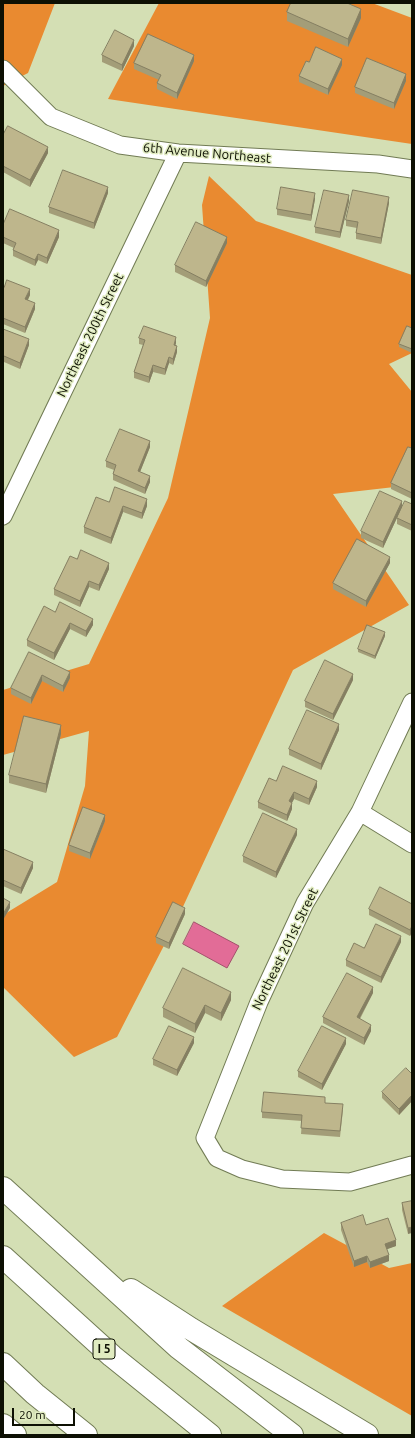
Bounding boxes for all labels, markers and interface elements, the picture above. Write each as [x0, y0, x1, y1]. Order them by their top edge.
street label: 6th Avenue Northeast [142, 140, 272, 166]
street label: Northeast 200th Street [53, 271, 127, 399]
street label: Northeast 201st Street [249, 885, 321, 1013]
road number: I 5 [93, 1339, 115, 1359]
scale bar [14, 1400, 77, 1426]
text: 20 m [19, 1408, 46, 1421]

